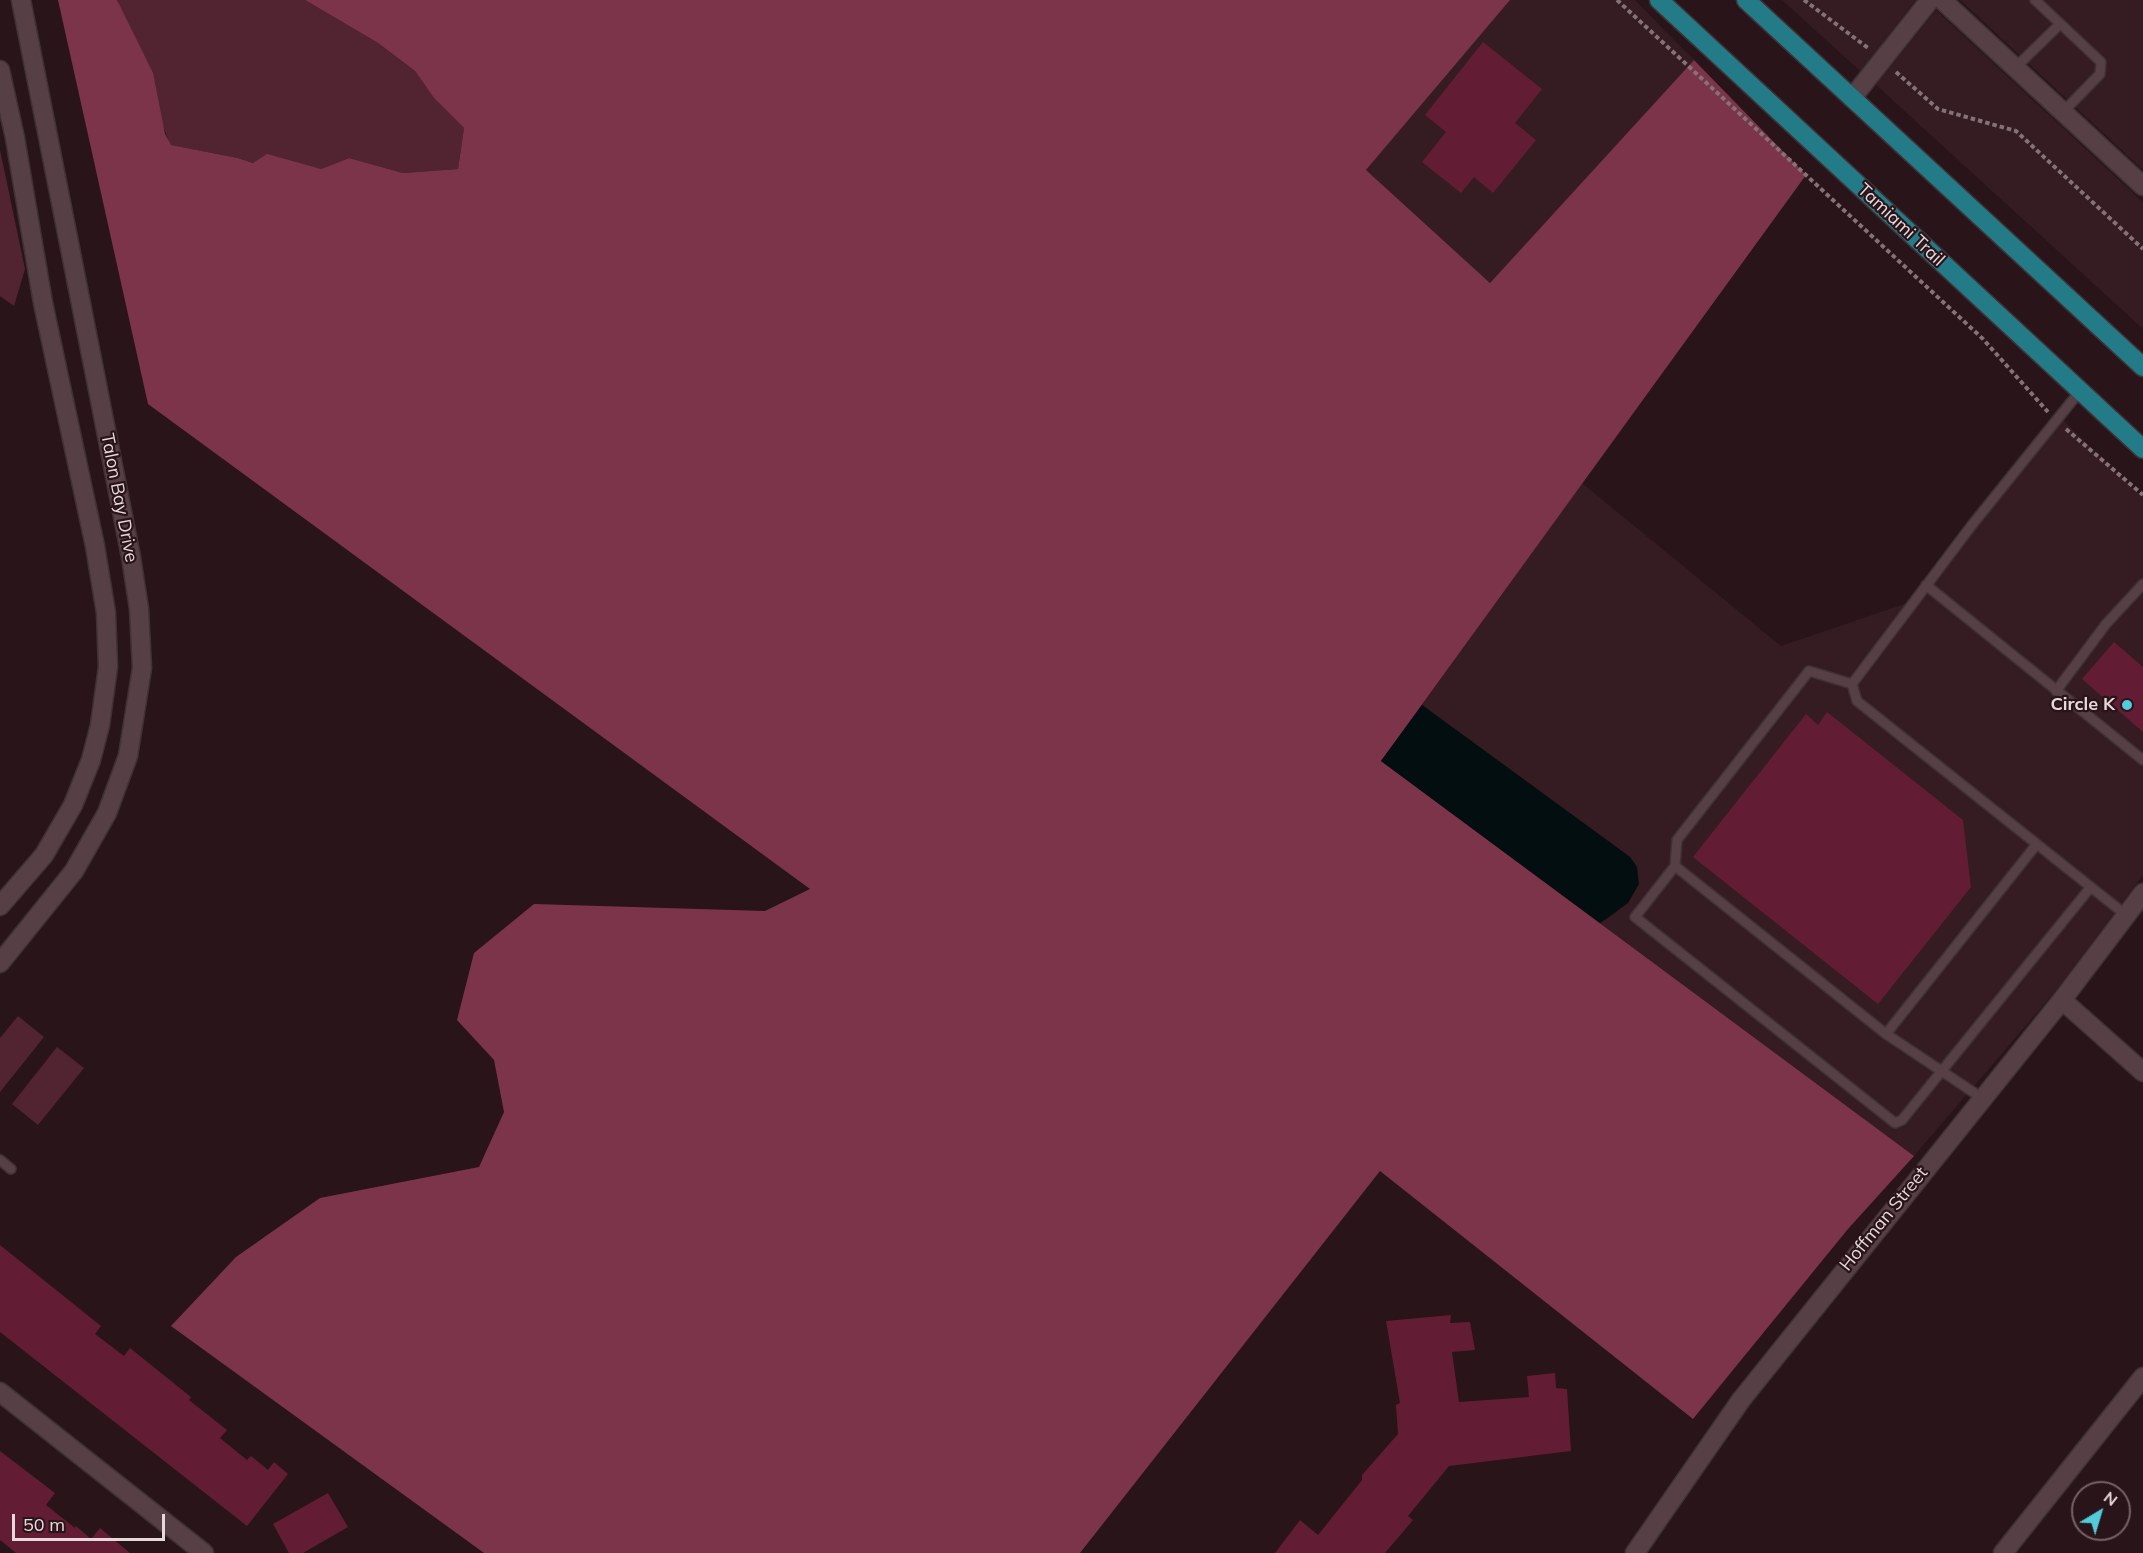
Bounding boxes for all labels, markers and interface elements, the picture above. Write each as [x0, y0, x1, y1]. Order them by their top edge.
street label: Tamiami Trail [1853, 179, 1949, 271]
street label: Talon Bay Drive [96, 432, 142, 564]
place label: Circle K [2050, 694, 2115, 716]
marker: Circle K [2120, 698, 2134, 712]
street label: Hoffman Street [1835, 1163, 1933, 1275]
north arrow [2071, 1481, 2131, 1541]
text: N [2100, 1487, 2122, 1510]
scale bar [15, 1502, 168, 1540]
text: 50 m [23, 1513, 65, 1536]

